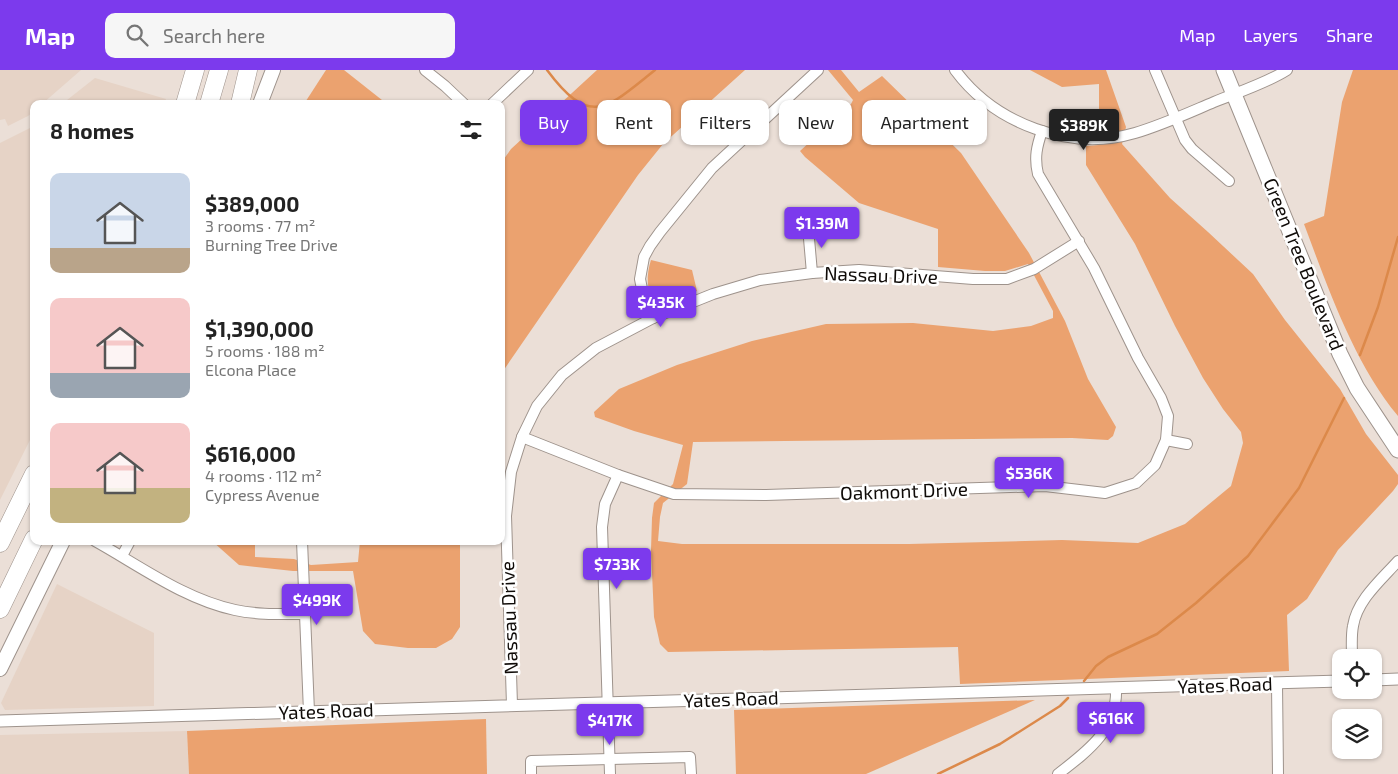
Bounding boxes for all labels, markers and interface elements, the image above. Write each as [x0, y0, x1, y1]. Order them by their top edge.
search box [105, 13, 455, 58]
text: Map [25, 21, 75, 50]
icon: search [123, 21, 151, 49]
text: Search here [163, 24, 265, 47]
text: Map [1179, 24, 1215, 46]
text: Layers [1243, 24, 1298, 46]
text: Share [1326, 24, 1373, 46]
chip: Buy [520, 100, 587, 145]
chip: Rent [597, 100, 671, 145]
chip: Filters [681, 100, 769, 145]
chip: New [779, 100, 852, 145]
chip: Apartment [862, 100, 987, 145]
pin: $389K [1049, 108, 1119, 151]
text: $389K [1060, 115, 1108, 134]
icon: filters [457, 116, 485, 144]
text: 8 homes [50, 118, 134, 143]
street label: Green Tree Boulevard [1259, 174, 1350, 353]
text: $389,000 [205, 191, 299, 216]
icon: home [90, 193, 150, 253]
pin: $1.39M [781, 206, 863, 249]
text: $1.39M [795, 213, 849, 232]
text: 3 rooms · 77 m² [205, 216, 316, 235]
text: Burning Tree Drive [205, 235, 338, 254]
street label: Nassau Drive [824, 261, 938, 288]
pin: $435K [626, 286, 696, 328]
text: $435K [637, 292, 685, 311]
text: $1,390,000 [205, 316, 314, 341]
icon: home [90, 318, 150, 378]
text: 5 rooms · 188 m² [205, 341, 325, 360]
text: Elcona Place [205, 360, 296, 379]
text: $616,000 [205, 441, 296, 466]
icon: home [90, 443, 150, 503]
pin: $536K [994, 456, 1064, 499]
text: $536K [1006, 463, 1052, 482]
text: 4 rooms · 112 m² [205, 466, 322, 485]
street label: Oakmont Drive [840, 477, 968, 504]
text: Cypress Avenue [205, 485, 320, 504]
pin: $733K [582, 548, 652, 590]
text: $733K [594, 554, 640, 573]
street label: Nassau Drive [495, 561, 522, 675]
pin: $499K [282, 584, 352, 626]
text: $499K [293, 590, 341, 609]
map controls [1332, 649, 1382, 759]
button: locate [1332, 649, 1382, 699]
street label: Yates Road [1177, 671, 1273, 698]
street label: Yates Road [683, 685, 779, 712]
street label: Yates Road [278, 697, 374, 724]
pin: $616K [1076, 702, 1146, 744]
pin: $417K [575, 704, 645, 746]
text: $616K [1088, 708, 1134, 727]
button: layers [1332, 709, 1382, 759]
text: $417K [588, 710, 632, 729]

